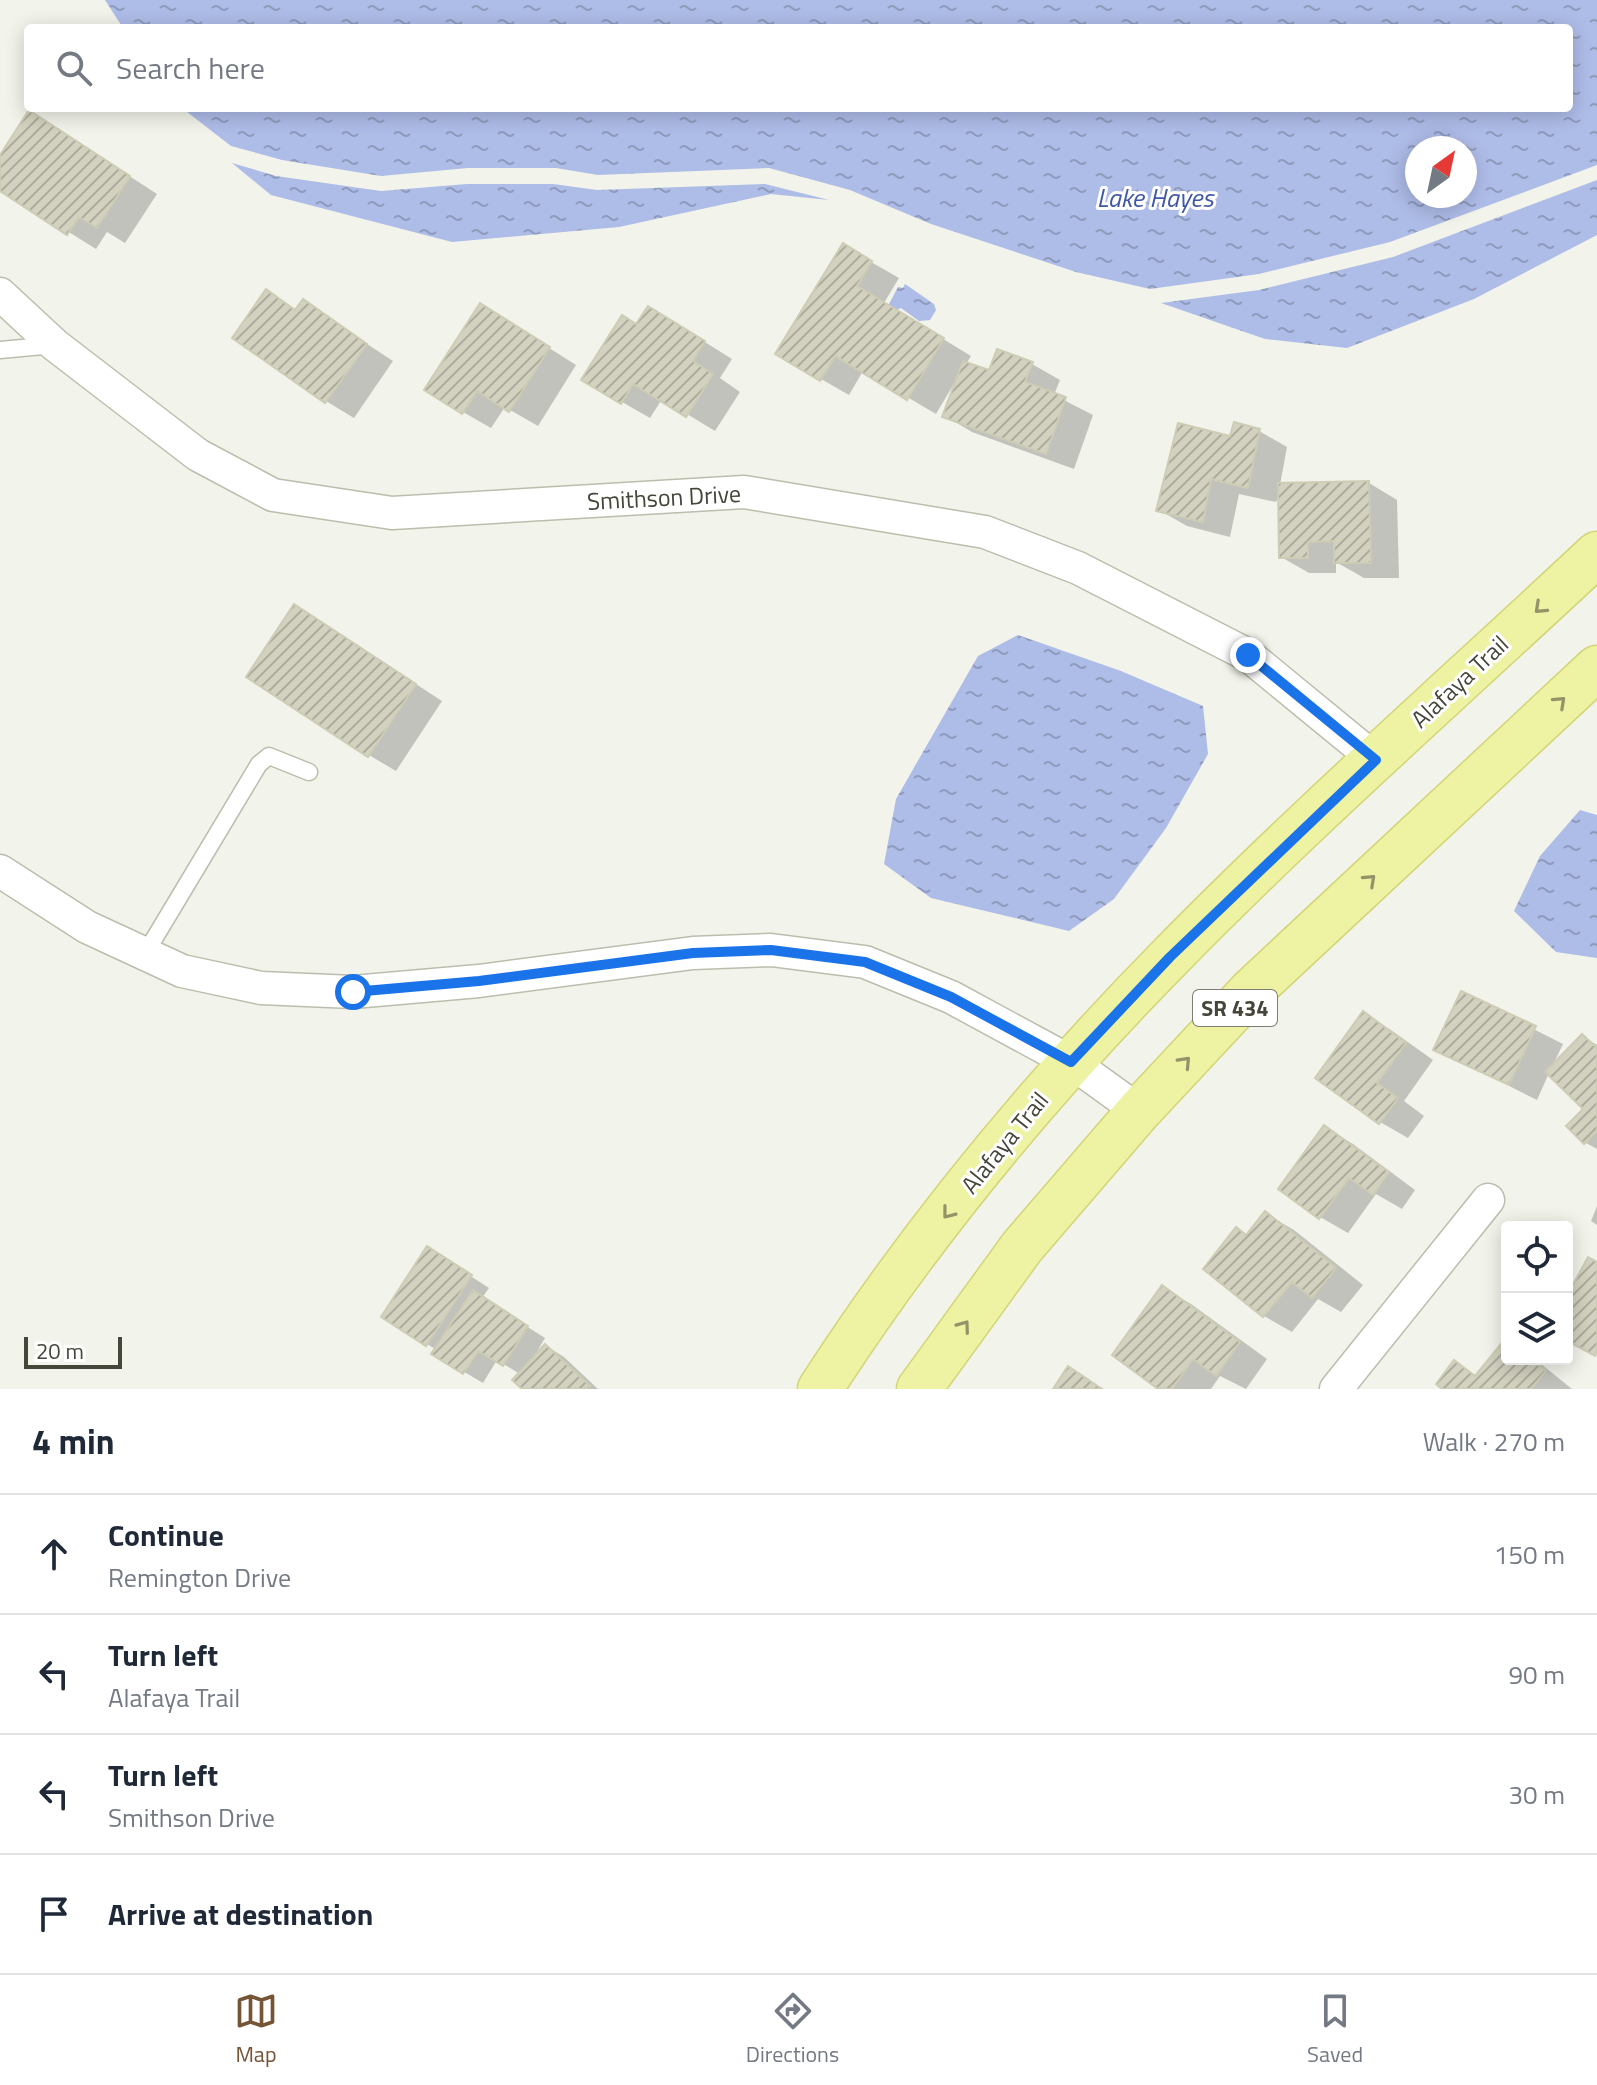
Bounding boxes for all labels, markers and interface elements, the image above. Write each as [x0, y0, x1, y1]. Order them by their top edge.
search box [24, 24, 1573, 112]
text: Search here [116, 45, 265, 91]
icon: search [52, 46, 96, 90]
north arrow [1405, 136, 1477, 208]
water label: Lake Hayes [1097, 178, 1215, 217]
street label: Smithson Drive [586, 475, 742, 519]
one-way arrow [1535, 598, 1549, 613]
street label: Alafaya Trail [1402, 626, 1516, 736]
route end [1230, 637, 1266, 673]
one-way arrow [1551, 697, 1565, 712]
one-way arrow [1361, 874, 1375, 889]
route start [335, 974, 371, 1010]
road number: SR 434 [1193, 990, 1277, 1026]
one-way arrow [1175, 1057, 1190, 1071]
street label: Alafaya Trail [952, 1084, 1057, 1201]
one-way arrow [943, 1204, 957, 1219]
map controls [1501, 1221, 1573, 1365]
button: locate [1501, 1221, 1573, 1293]
button: layers [1501, 1293, 1573, 1365]
one-way arrow [955, 1320, 969, 1334]
scale bar [24, 1333, 122, 1369]
text: 20 m [36, 1334, 84, 1368]
text: 4 min [32, 1415, 115, 1467]
text: Walk · 270 m [1423, 1422, 1565, 1461]
text: Continue [108, 1512, 224, 1558]
icon: ahead [32, 1532, 76, 1576]
text: 150 m [1494, 1535, 1565, 1574]
text: Remington Drive [108, 1558, 291, 1597]
text: Turn left [108, 1632, 218, 1678]
icon: left [32, 1652, 76, 1696]
text: 90 m [1508, 1655, 1565, 1694]
text: Alafaya Trail [108, 1678, 240, 1717]
text: Turn left [108, 1752, 218, 1798]
icon: left [32, 1772, 76, 1816]
text: 30 m [1508, 1775, 1565, 1814]
text: Smithson Drive [108, 1798, 275, 1837]
text: Arrive at destination [108, 1891, 373, 1937]
icon: arrive [32, 1892, 76, 1936]
tab: Map [234, 1989, 278, 2071]
tab: Directions [746, 1989, 839, 2071]
tab: Saved [1307, 1989, 1363, 2071]

